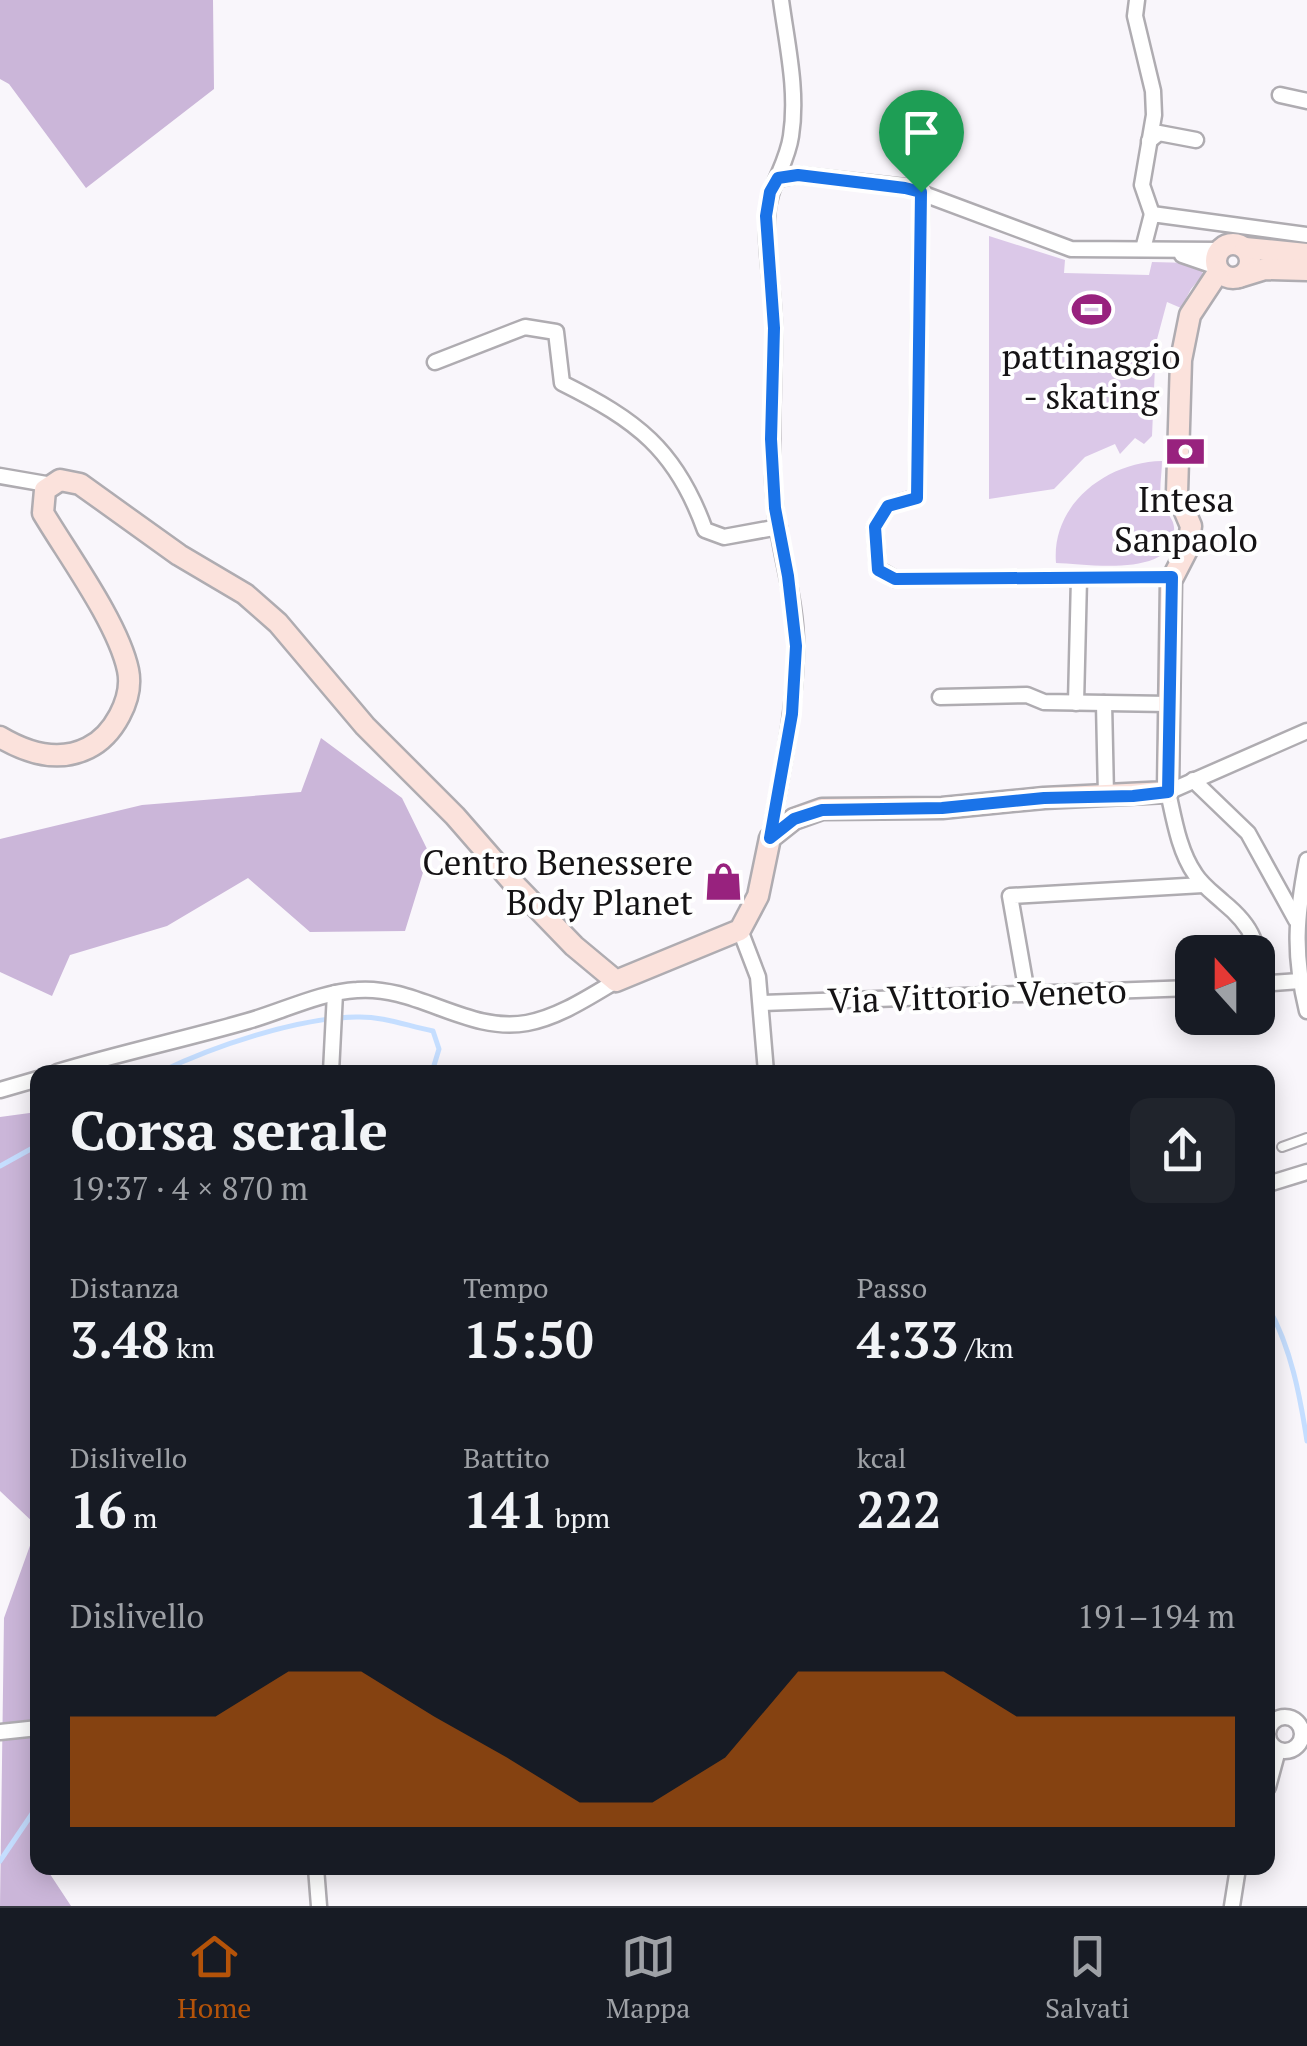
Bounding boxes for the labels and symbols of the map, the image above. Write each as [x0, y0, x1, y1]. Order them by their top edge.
pin [879, 90, 964, 193]
sports icon: pattinaggio - skating [1070, 288, 1112, 330]
place label: pattinaggio - skating [1001, 333, 1181, 419]
bank icon: Intesa Sanpaolo [1165, 431, 1207, 473]
place label: Intesa Sanpaolo [1114, 476, 1258, 562]
place label: Centro Benessere Body Planet [422, 839, 693, 925]
shop icon: Centro Benessere Body Planet [702, 861, 744, 903]
north arrow [1175, 935, 1275, 1035]
street label: Via Vittorio Veneto [827, 967, 1127, 1023]

